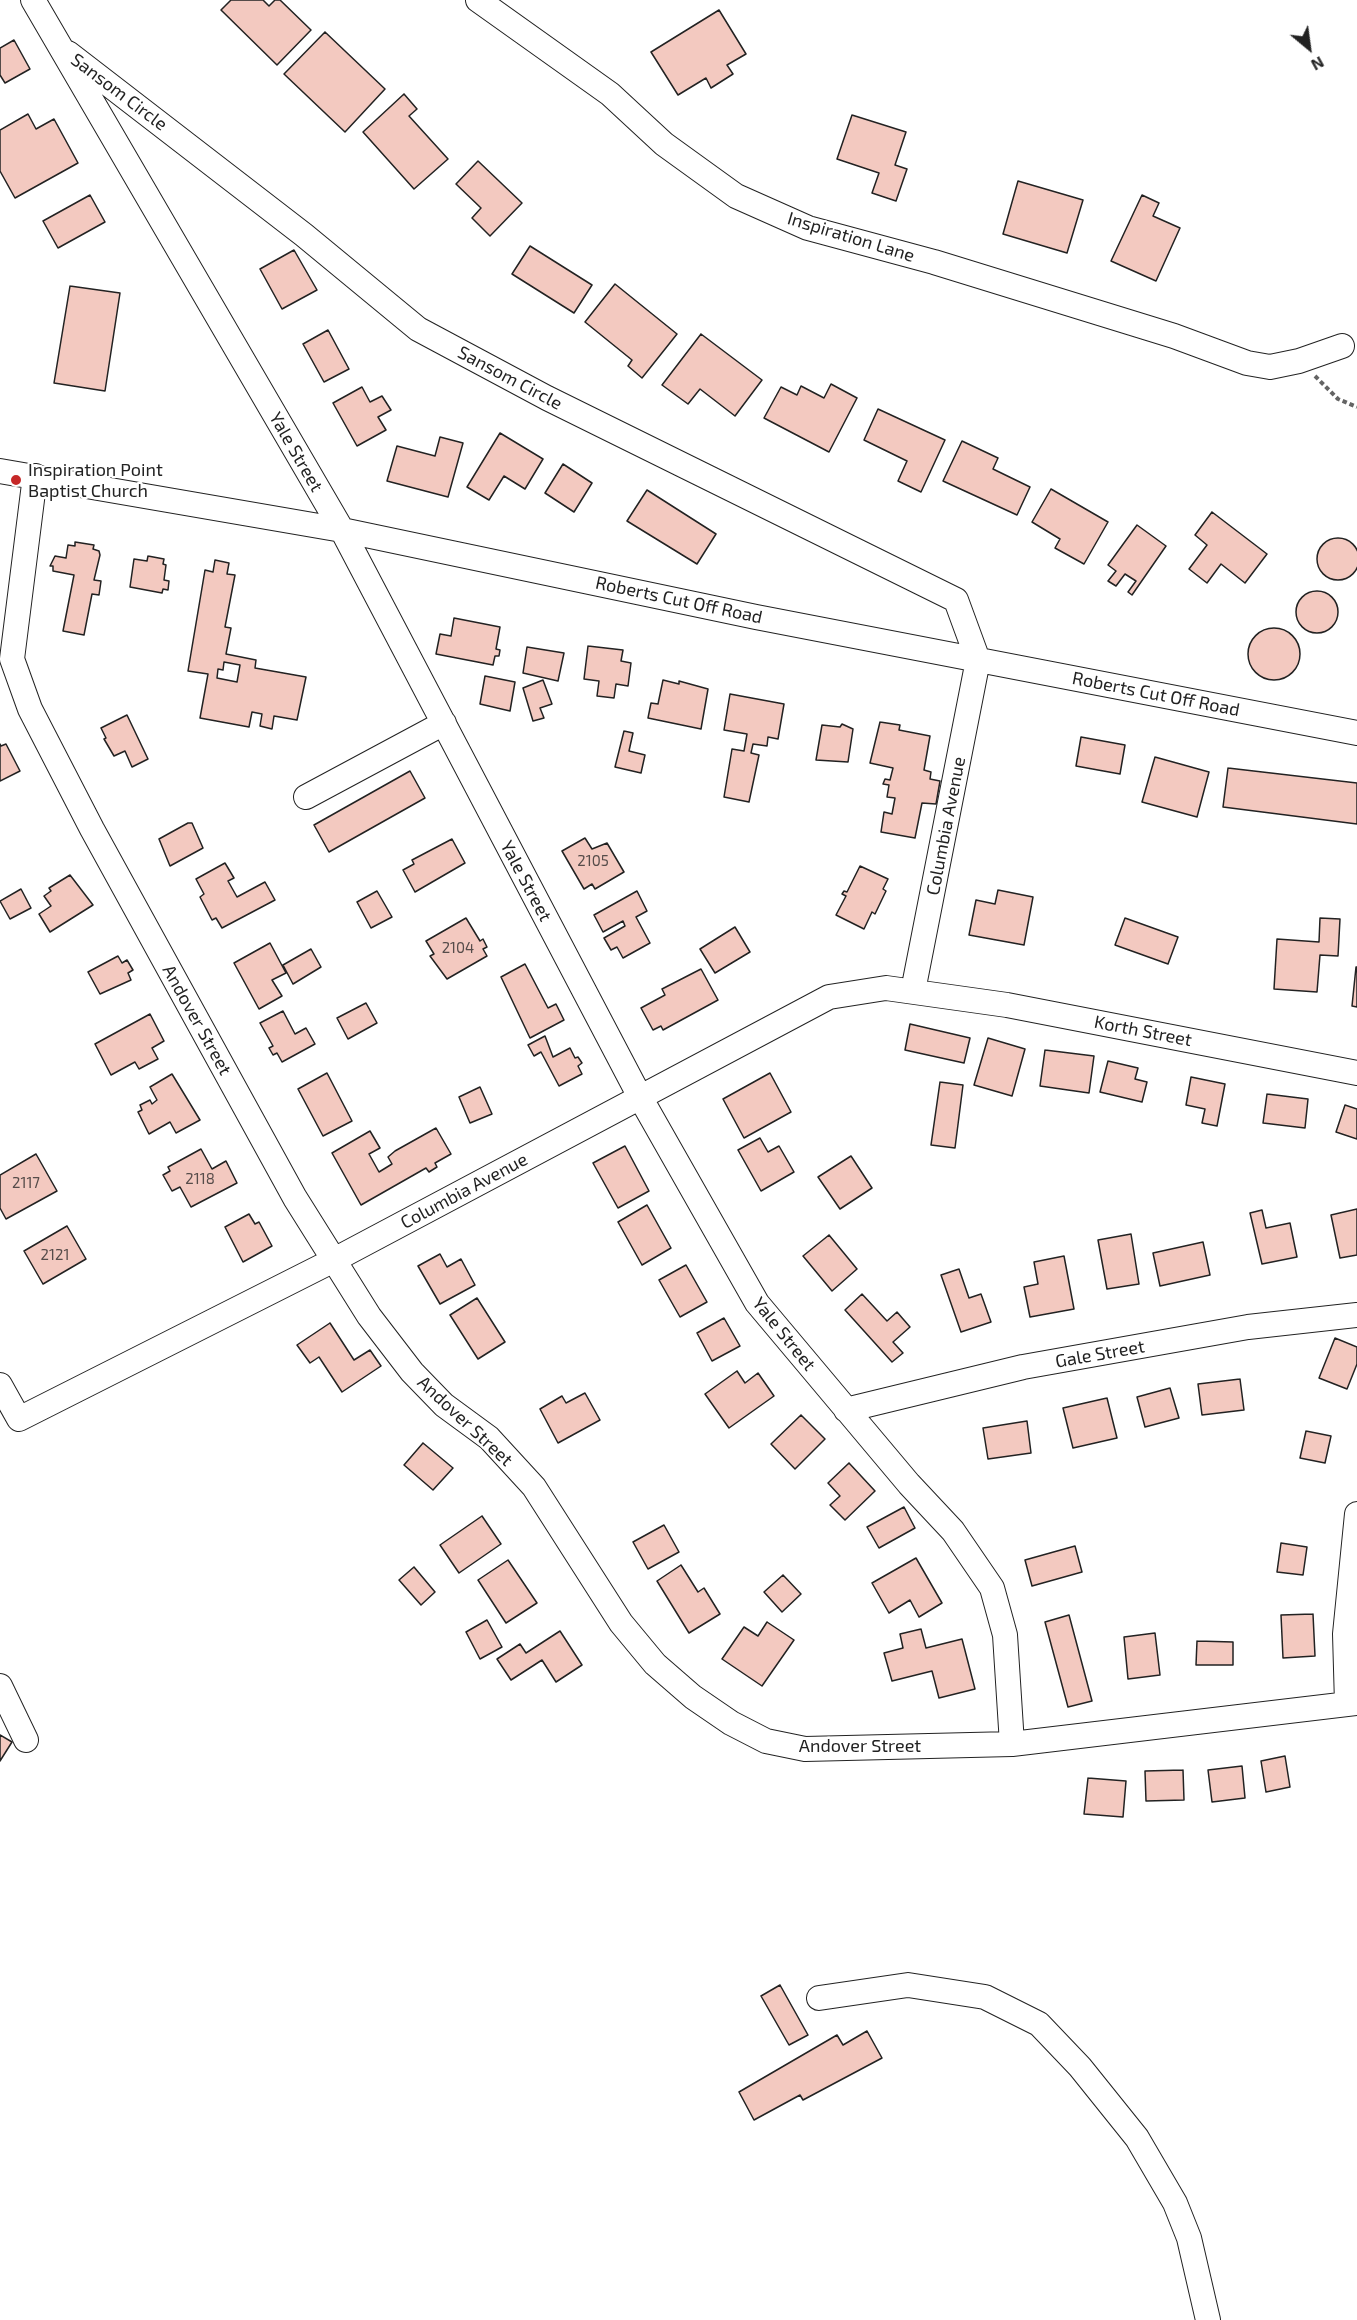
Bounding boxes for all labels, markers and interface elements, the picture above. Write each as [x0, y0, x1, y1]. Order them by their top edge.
north arrow [1279, 18, 1339, 78]
street label: Sansom Circle [67, 49, 171, 135]
text: N [1308, 53, 1328, 75]
street label: Inspiration Lane [785, 207, 917, 267]
street label: Sansom Circle [454, 341, 566, 415]
street label: Yale Street [265, 408, 327, 496]
place label: Inspiration Point Baptist Church [28, 459, 163, 502]
marker: Inspiration Point Baptist Church [9, 473, 23, 487]
street label: Roberts Cut Off Road [594, 572, 764, 628]
street label: Roberts Cut Off Road [1070, 667, 1242, 721]
street label: Columbia Avenue [922, 755, 970, 897]
street label: Yale Street [496, 837, 556, 925]
house number: 2105 [577, 852, 609, 870]
house number: 2104 [442, 939, 474, 957]
street label: Andover Street [158, 961, 236, 1079]
street label: Korth Street [1092, 1011, 1194, 1051]
street label: Columbia Avenue [397, 1148, 531, 1234]
house number: 2118 [185, 1170, 215, 1188]
house number: 2117 [12, 1174, 40, 1192]
house number: 2121 [41, 1246, 69, 1264]
street label: Yale Street [748, 1293, 820, 1375]
street label: Gale Street [1054, 1336, 1146, 1372]
street label: Andover Street [413, 1371, 517, 1471]
street label: Andover Street [799, 1735, 921, 1757]

